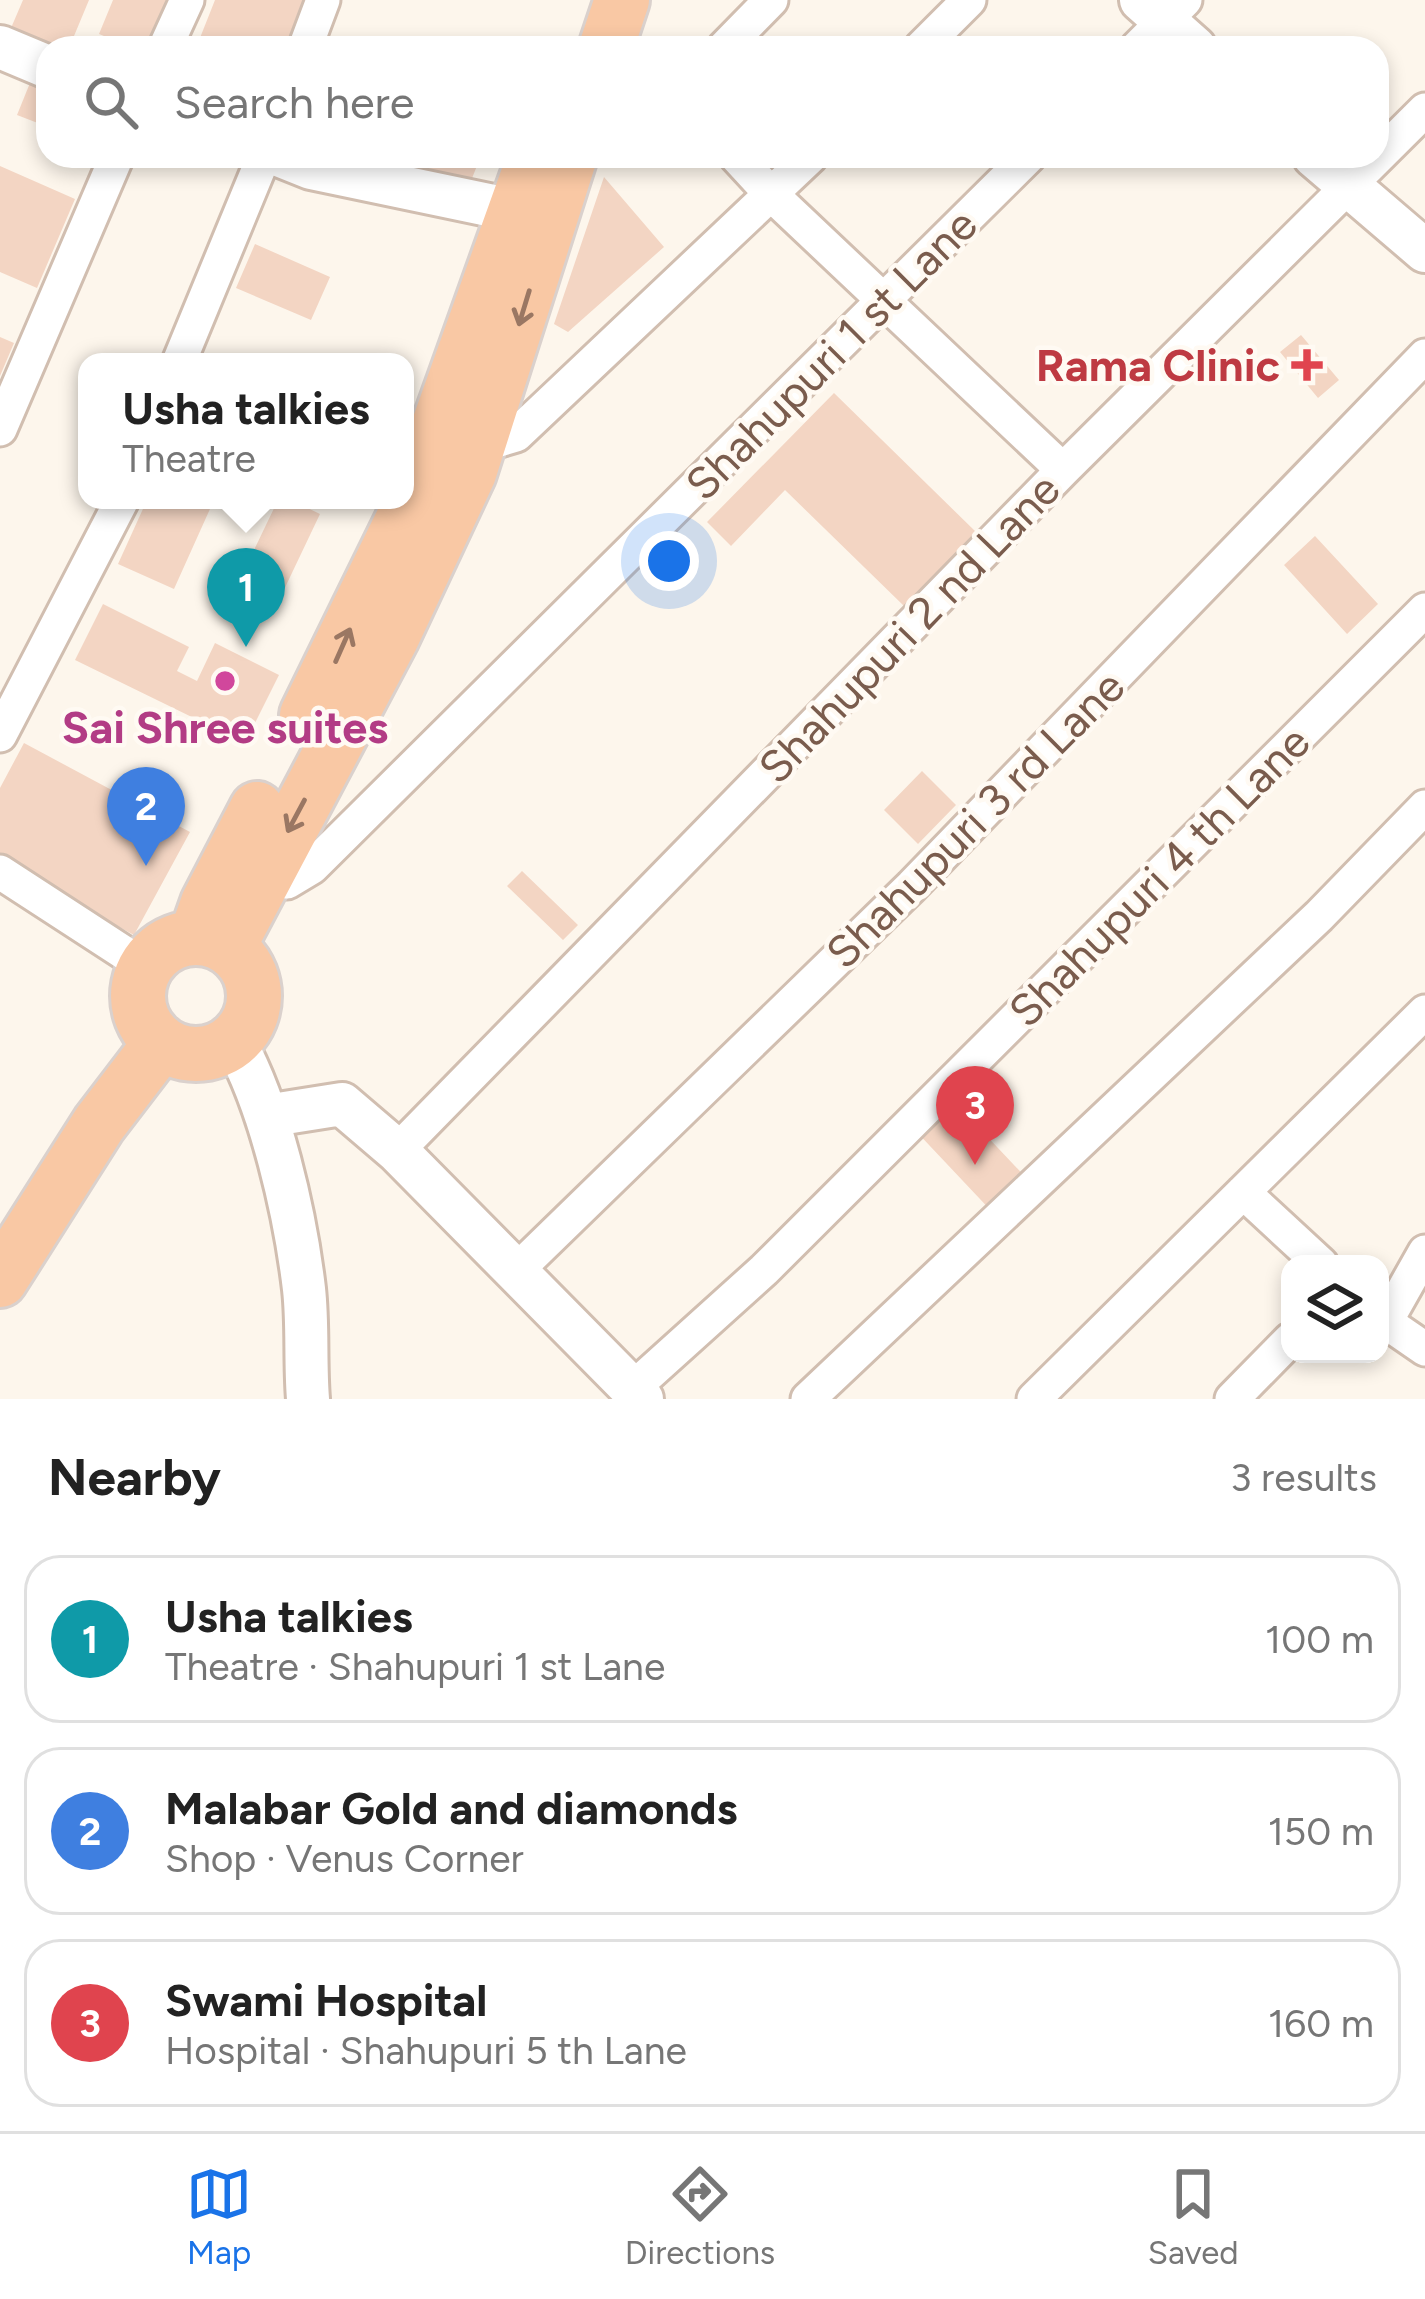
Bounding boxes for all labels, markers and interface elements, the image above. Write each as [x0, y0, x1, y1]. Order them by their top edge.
search box [36, 36, 1389, 168]
icon: search [78, 69, 144, 135]
text: Search here [174, 75, 414, 129]
street label: Shahupuri 1 st Lane [674, 197, 988, 511]
one-way arrow [512, 288, 534, 326]
place label: Rama Clinic [1036, 338, 1280, 392]
marker: Rama Clinic [1291, 349, 1323, 381]
popup [78, 353, 414, 509]
text: Usha talkies [122, 381, 370, 435]
text: Theatre [122, 435, 256, 482]
street label: Shahupuri 2 nd Lane [747, 462, 1071, 794]
your location [639, 531, 699, 591]
pin: 1 [207, 548, 285, 647]
one-way arrow [334, 628, 356, 664]
street label: Shahupuri 3 rd Lane [815, 659, 1135, 979]
marker: Sai Shree suites [212, 668, 238, 694]
place label: Sai Shree suites [62, 700, 388, 754]
street label: Shahupuri 4 th Lane [998, 715, 1320, 1037]
pin: 2 [107, 767, 185, 866]
one-way arrow [283, 797, 306, 833]
pin: 3 [936, 1066, 1014, 1165]
map controls [1281, 1255, 1389, 1363]
button: layers [1281, 1255, 1389, 1363]
text: Nearby [48, 1447, 221, 1508]
text: 3 results [1230, 1454, 1377, 1501]
text: Usha talkies [165, 1589, 413, 1643]
text: 1 [82, 1616, 98, 1663]
text: 100 m [1265, 1616, 1374, 1663]
text: Theatre · Shahupuri 1 st Lane [165, 1643, 665, 1690]
text: Malabar Gold and diamonds [165, 1781, 738, 1835]
text: 2 [79, 1808, 101, 1855]
text: 150 m [1268, 1808, 1374, 1855]
text: Shop · Venus Corner [165, 1835, 524, 1882]
text: Swami Hospital [165, 1973, 487, 2027]
text: 3 [79, 2000, 101, 2047]
text: 160 m [1268, 2000, 1374, 2047]
text: Hospital · Shahupuri 5 th Lane [165, 2027, 687, 2074]
tab: Map [186, 2161, 252, 2272]
tab: Directions [625, 2161, 775, 2272]
tab: Saved [1148, 2161, 1239, 2272]

